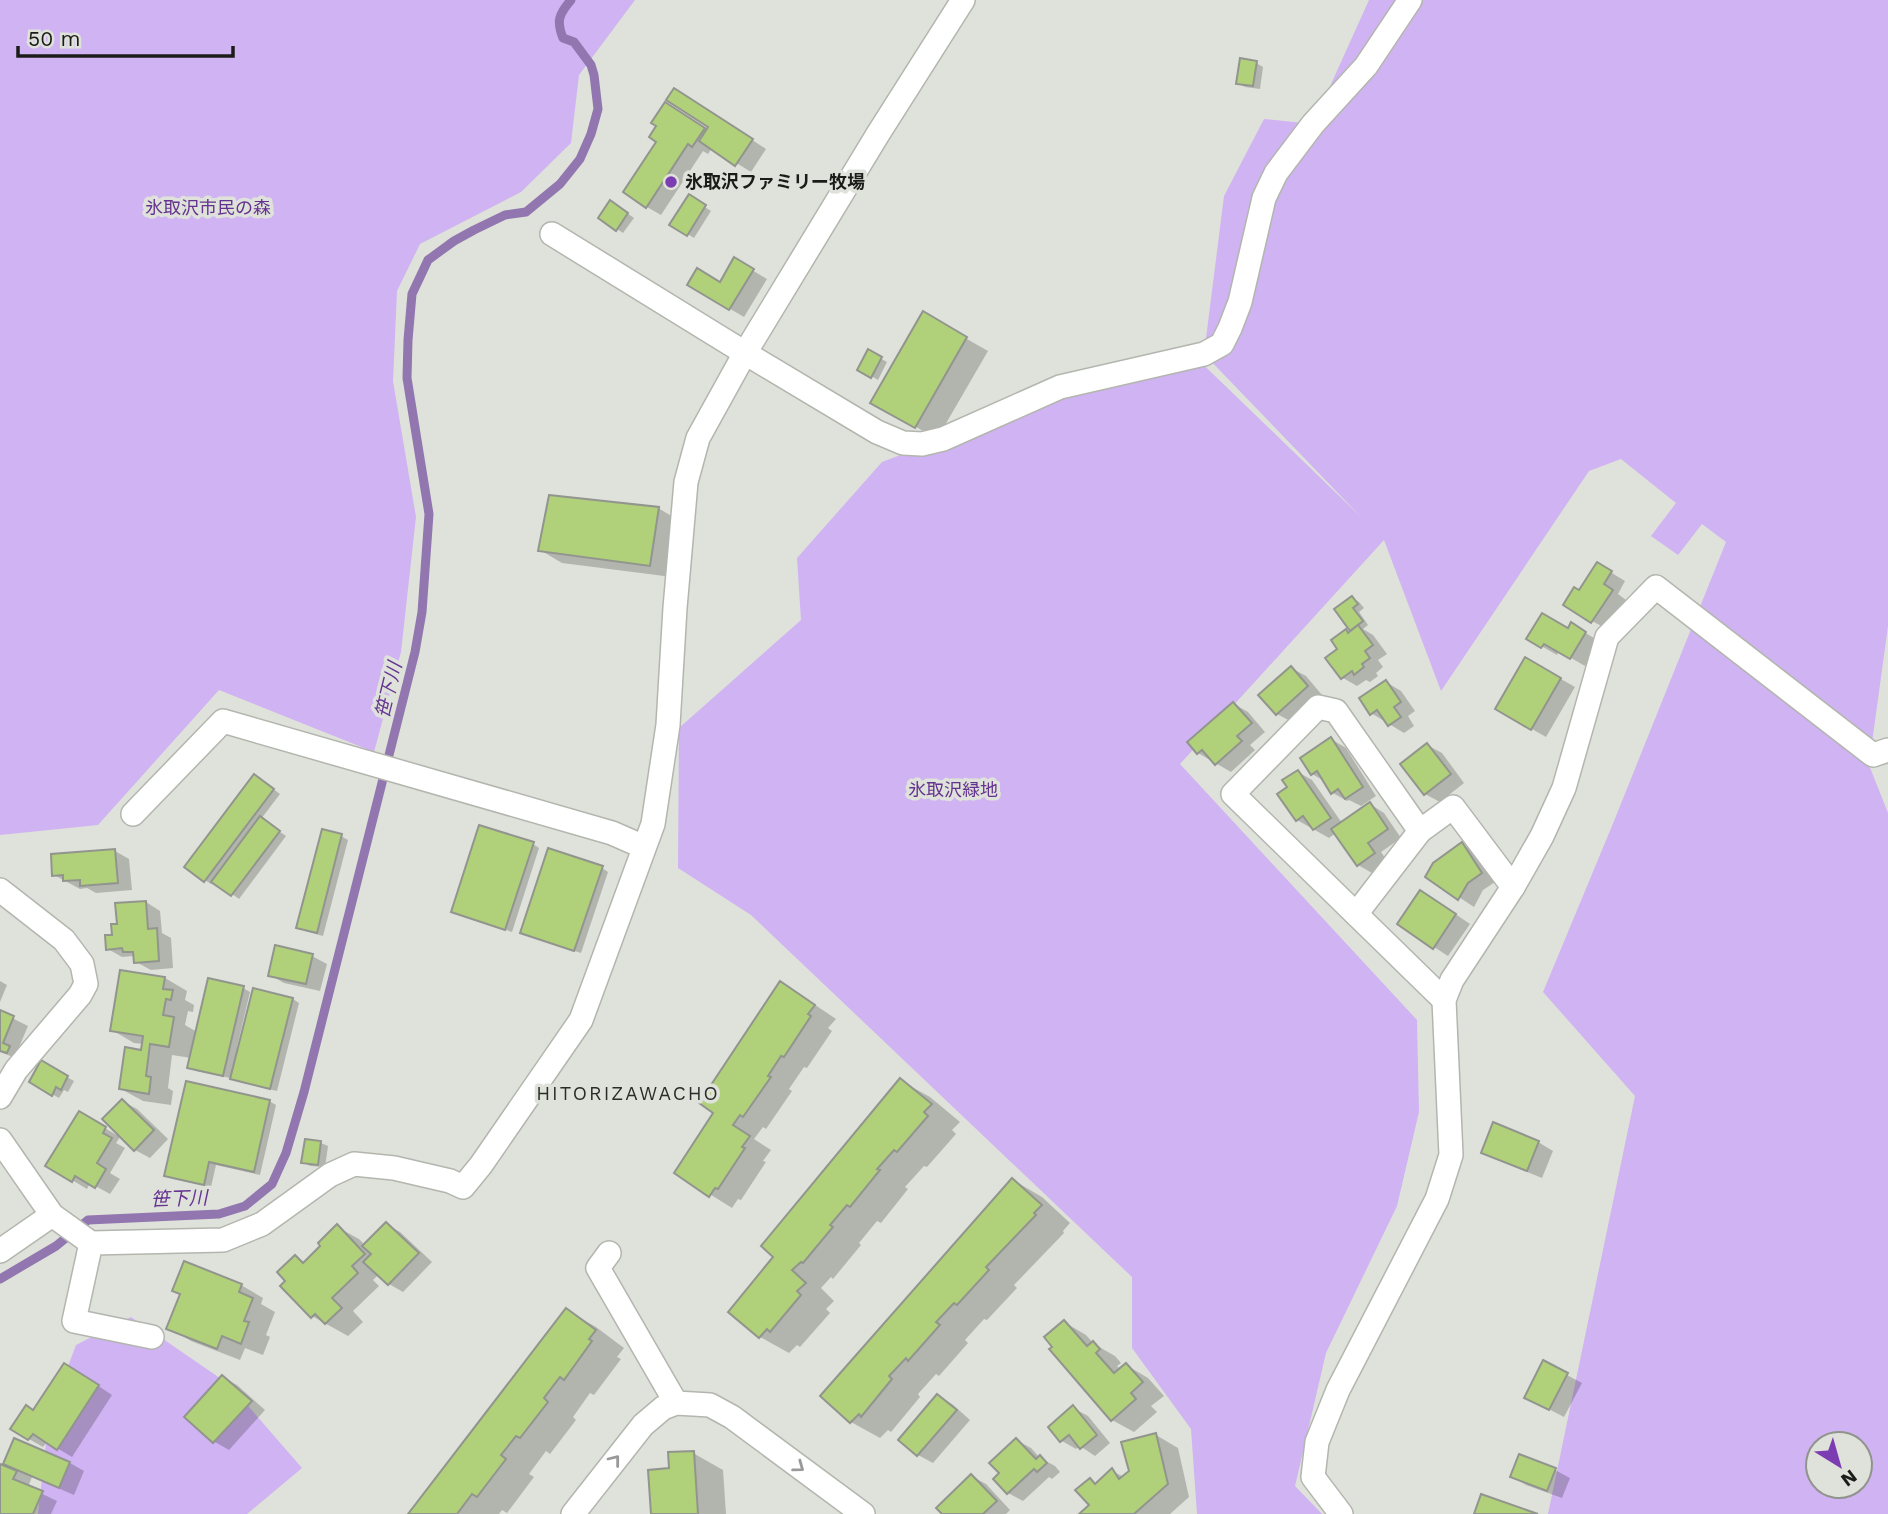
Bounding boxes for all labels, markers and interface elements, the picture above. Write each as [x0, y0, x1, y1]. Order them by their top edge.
scale bar [18, 14, 233, 58]
text: 50 m [28, 26, 80, 51]
place label: 氷取沢ファミリー牧場 [685, 171, 865, 192]
marker: 氷取沢ファミリー牧場 [663, 174, 679, 190]
park label: 氷取沢市民の森 [145, 197, 271, 218]
water label: 笹下川 [370, 658, 407, 721]
park label: 氷取沢緑地 [908, 779, 998, 800]
district label: HITORIZAWACHO [536, 1082, 720, 1105]
water label: 笹下川 [150, 1186, 210, 1211]
north arrow [1804, 1430, 1874, 1500]
one-way arrow [607, 1456, 620, 1468]
one-way arrow [791, 1458, 803, 1471]
text: N [1836, 1465, 1861, 1492]

